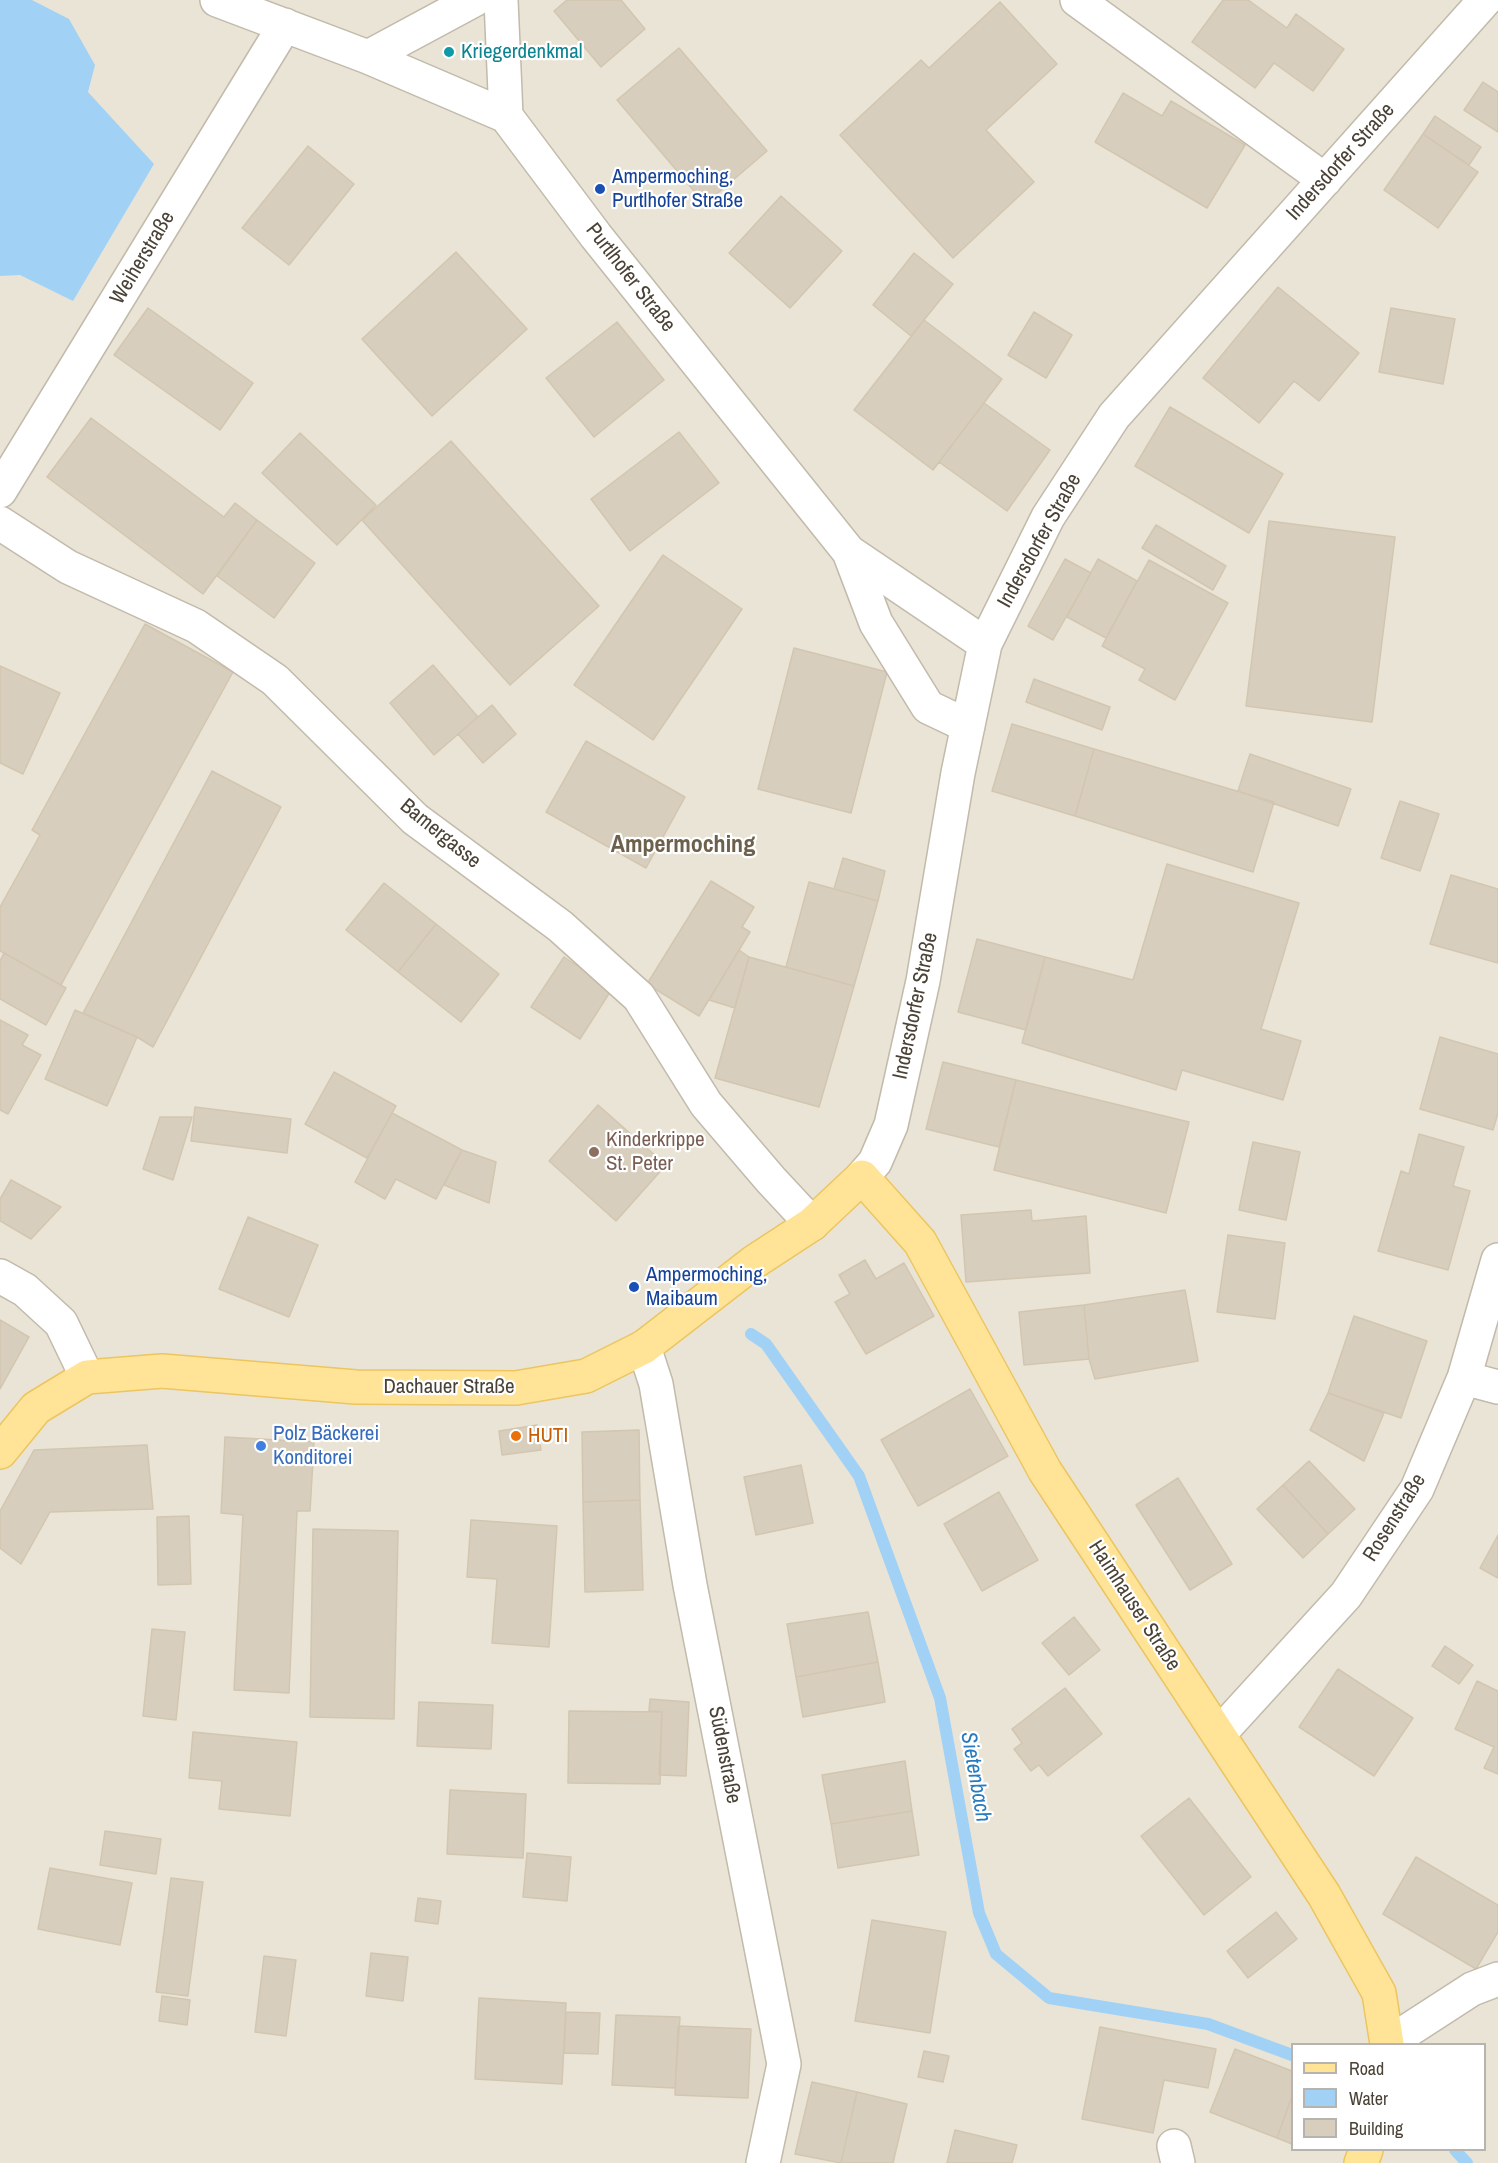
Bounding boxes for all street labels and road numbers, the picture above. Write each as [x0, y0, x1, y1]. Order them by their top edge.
street label: Indersdorfer Straße [1282, 98, 1400, 226]
street label: Weiherstraße [105, 207, 181, 309]
street label: Purtlhofer Straße [580, 219, 680, 337]
street label: Indersdorfer Straße [993, 470, 1087, 612]
street label: Bamergasse [395, 794, 485, 874]
street label: Indersdorfer Straße [888, 930, 944, 1082]
street label: Dachauer Straße [383, 1374, 515, 1400]
street label: Rosenstraße [1358, 1470, 1432, 1566]
street label: Haimhauser Straße [1083, 1536, 1185, 1676]
street label: Südenstraße [702, 1704, 746, 1806]

